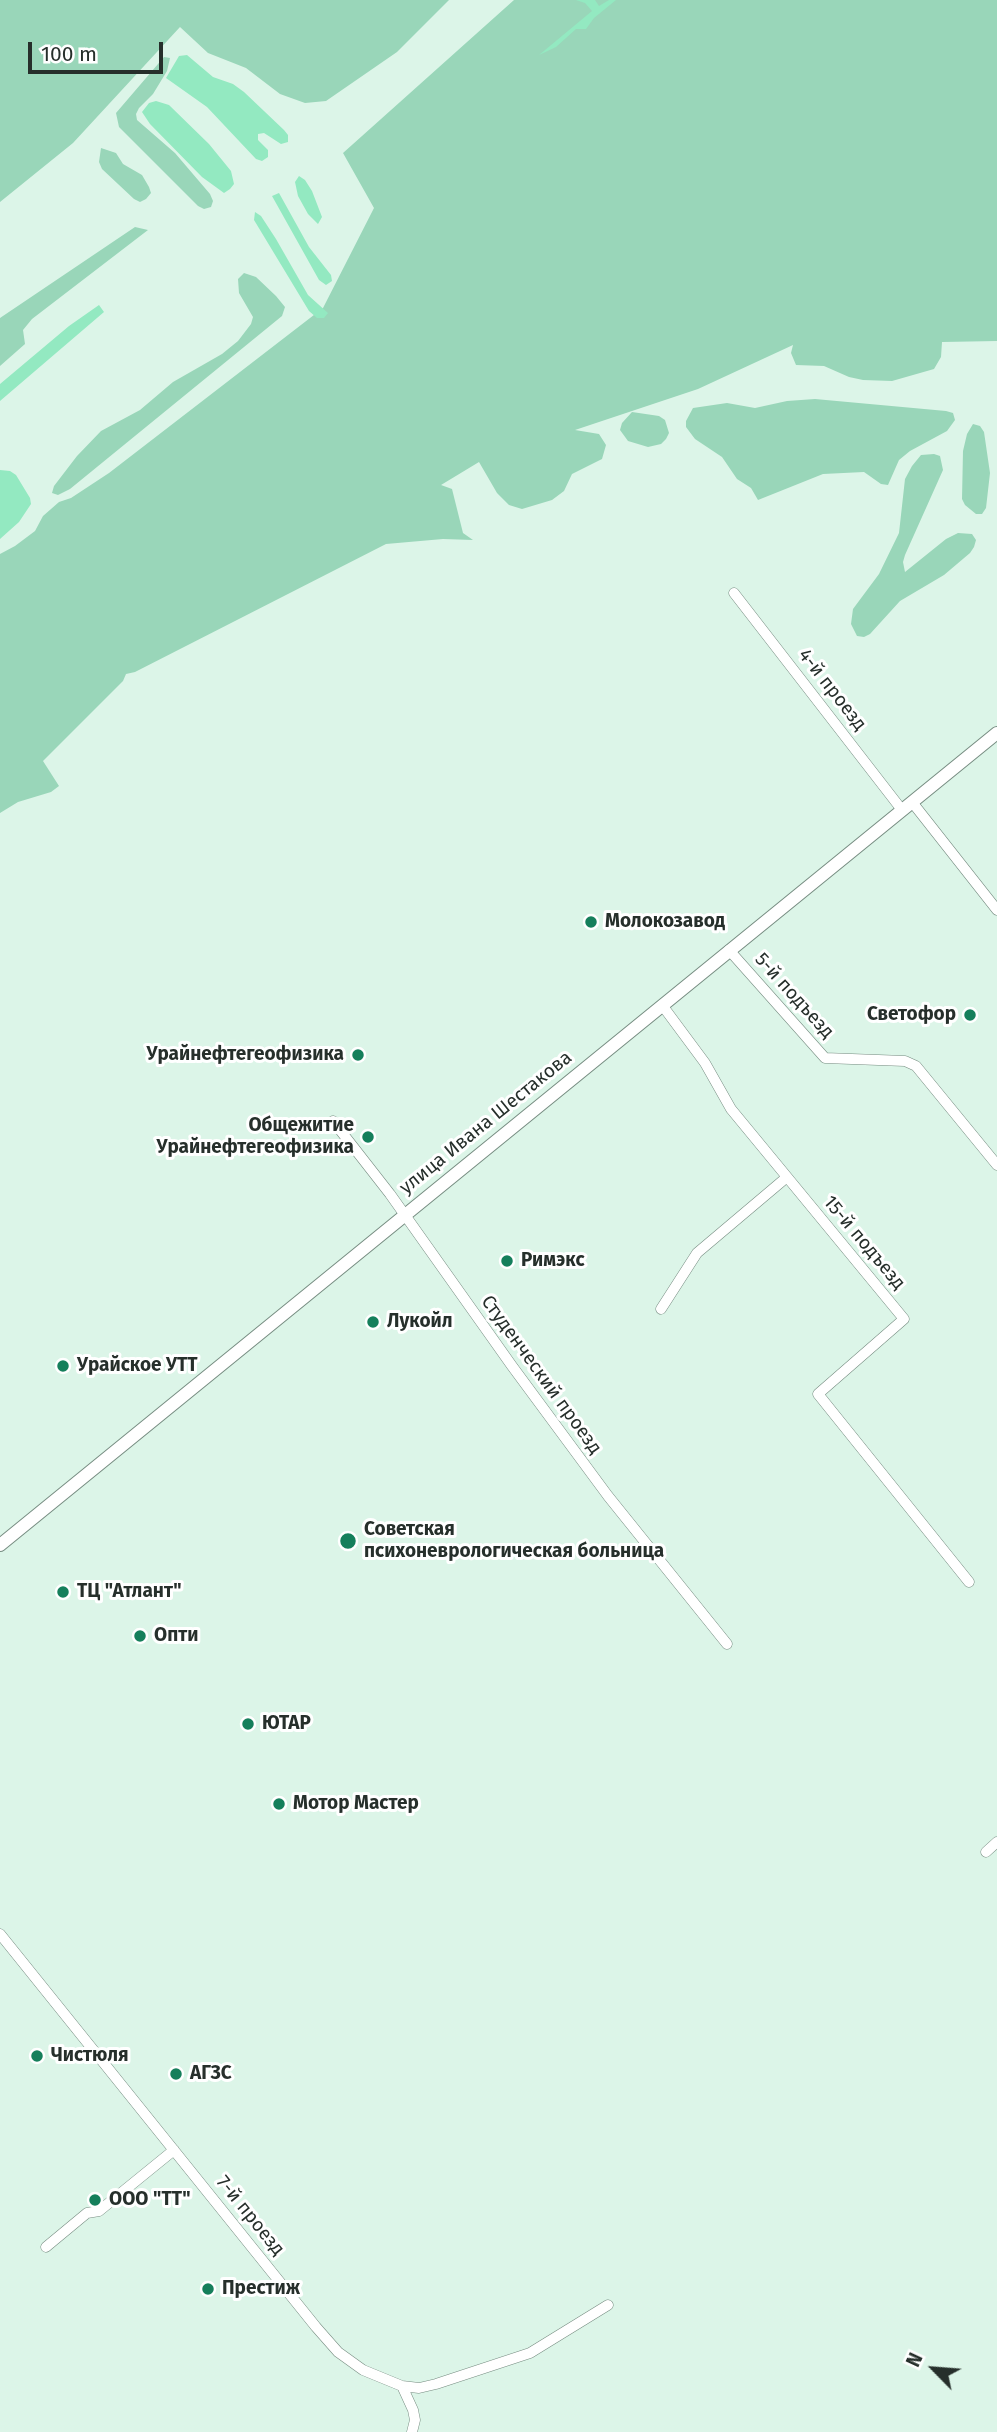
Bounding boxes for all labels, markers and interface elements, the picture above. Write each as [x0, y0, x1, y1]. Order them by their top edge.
scale bar [32, 28, 166, 72]
text: 100 m [41, 41, 97, 67]
street label: 4-й проезд [793, 645, 871, 735]
place label: Молокозавод [605, 911, 725, 933]
marker: Молокозавод [583, 914, 599, 930]
street label: 5-й подъезд [750, 948, 838, 1044]
place label: Светофор [867, 1004, 956, 1026]
marker: Светофор [962, 1007, 978, 1023]
place label: Урайнефтегеофизика [146, 1044, 344, 1066]
street label: улица Ивана Шестакова [395, 1046, 577, 1200]
marker: Урайнефтегеофизика [350, 1047, 366, 1063]
place label: Общежитие Урайнефтегеофизика [156, 1115, 354, 1159]
marker: Общежитие Урайнефтегеофизика [360, 1129, 376, 1145]
street label: 15-й подъезд [818, 1191, 910, 1295]
place label: Римэкс [521, 1250, 585, 1272]
marker: Римэкс [499, 1253, 515, 1269]
street label: Студенческий проезд [476, 1291, 606, 1459]
place label: Лукойл [387, 1311, 453, 1333]
marker: Лукойл [365, 1314, 381, 1330]
place label: Урайское УТТ [77, 1355, 198, 1377]
marker: Урайское УТТ [55, 1358, 71, 1374]
place label: Советская психоневрологическая больница [364, 1519, 664, 1563]
marker: Советская психоневрологическая больница [338, 1531, 358, 1551]
place label: ТЦ "Атлант" [77, 1581, 181, 1603]
marker: ТЦ "Атлант" [55, 1584, 71, 1600]
place label: Опти [154, 1625, 198, 1647]
marker: Опти [132, 1628, 148, 1644]
place label: ЮТАР [262, 1713, 311, 1735]
marker: ЮТАР [240, 1716, 256, 1732]
place label: Мотор Мастер [293, 1793, 419, 1815]
marker: Мотор Мастер [271, 1796, 287, 1812]
place label: Чистюля [51, 2045, 129, 2067]
marker: Чистюля [29, 2048, 45, 2064]
place label: АГЗС [190, 2063, 232, 2085]
marker: АГЗС [168, 2066, 184, 2082]
street label: 7-й проезд [211, 2172, 289, 2260]
place label: ООО "ТТ" [109, 2189, 190, 2211]
marker: ООО "ТТ" [87, 2192, 103, 2208]
place label: Престиж [222, 2278, 300, 2300]
marker: Престиж [200, 2281, 216, 2297]
north arrow [899, 2334, 969, 2404]
text: N [901, 2349, 928, 2370]

